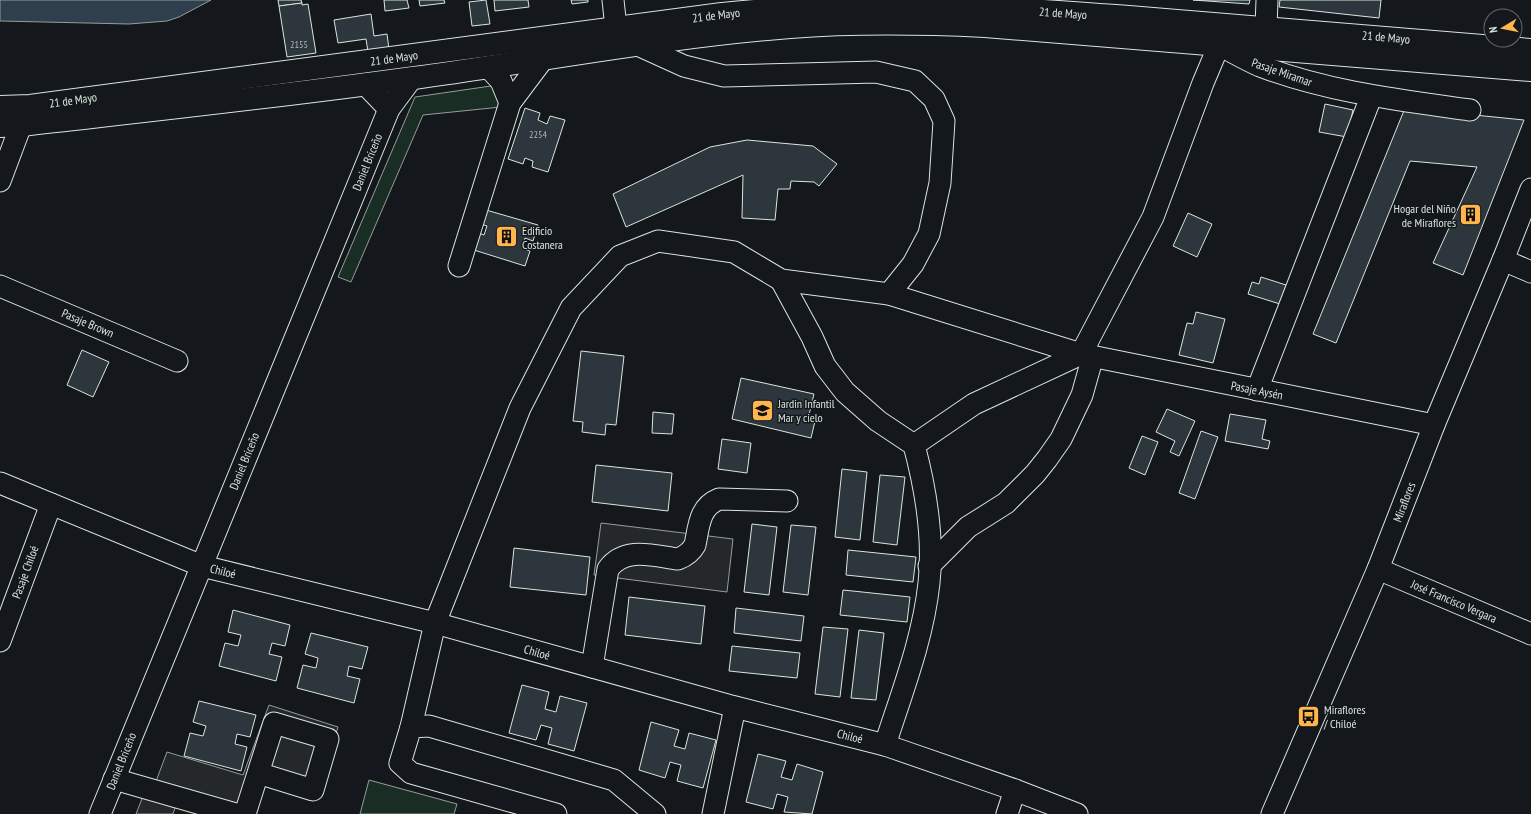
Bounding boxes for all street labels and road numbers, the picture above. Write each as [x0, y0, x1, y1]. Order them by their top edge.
street label: 21 de Mayo [1038, 4, 1088, 22]
street label: 21 de Mayo [691, 5, 741, 25]
street label: 21 de Mayo [1361, 27, 1411, 47]
street label: 21 de Mayo [369, 47, 419, 69]
street label: Pasaje Miramar [1250, 55, 1315, 90]
street label: 21 de Mayo [48, 89, 98, 111]
street label: Daniel Briceño [349, 131, 385, 193]
street label: Pasaje Brown [60, 305, 116, 341]
street label: Pasaje Aysén [1230, 378, 1284, 402]
street label: Daniel Briceño [226, 430, 262, 492]
street label: Miraflores [1390, 480, 1418, 524]
street label: Pasaje Chiloé [9, 543, 41, 600]
street label: Chiloé [208, 561, 238, 581]
street label: José Francisco Vergara [1408, 576, 1499, 626]
street label: Chiloé [522, 641, 552, 663]
street label: Chiloé [835, 726, 865, 746]
street label: Daniel Briceño [103, 730, 139, 792]

